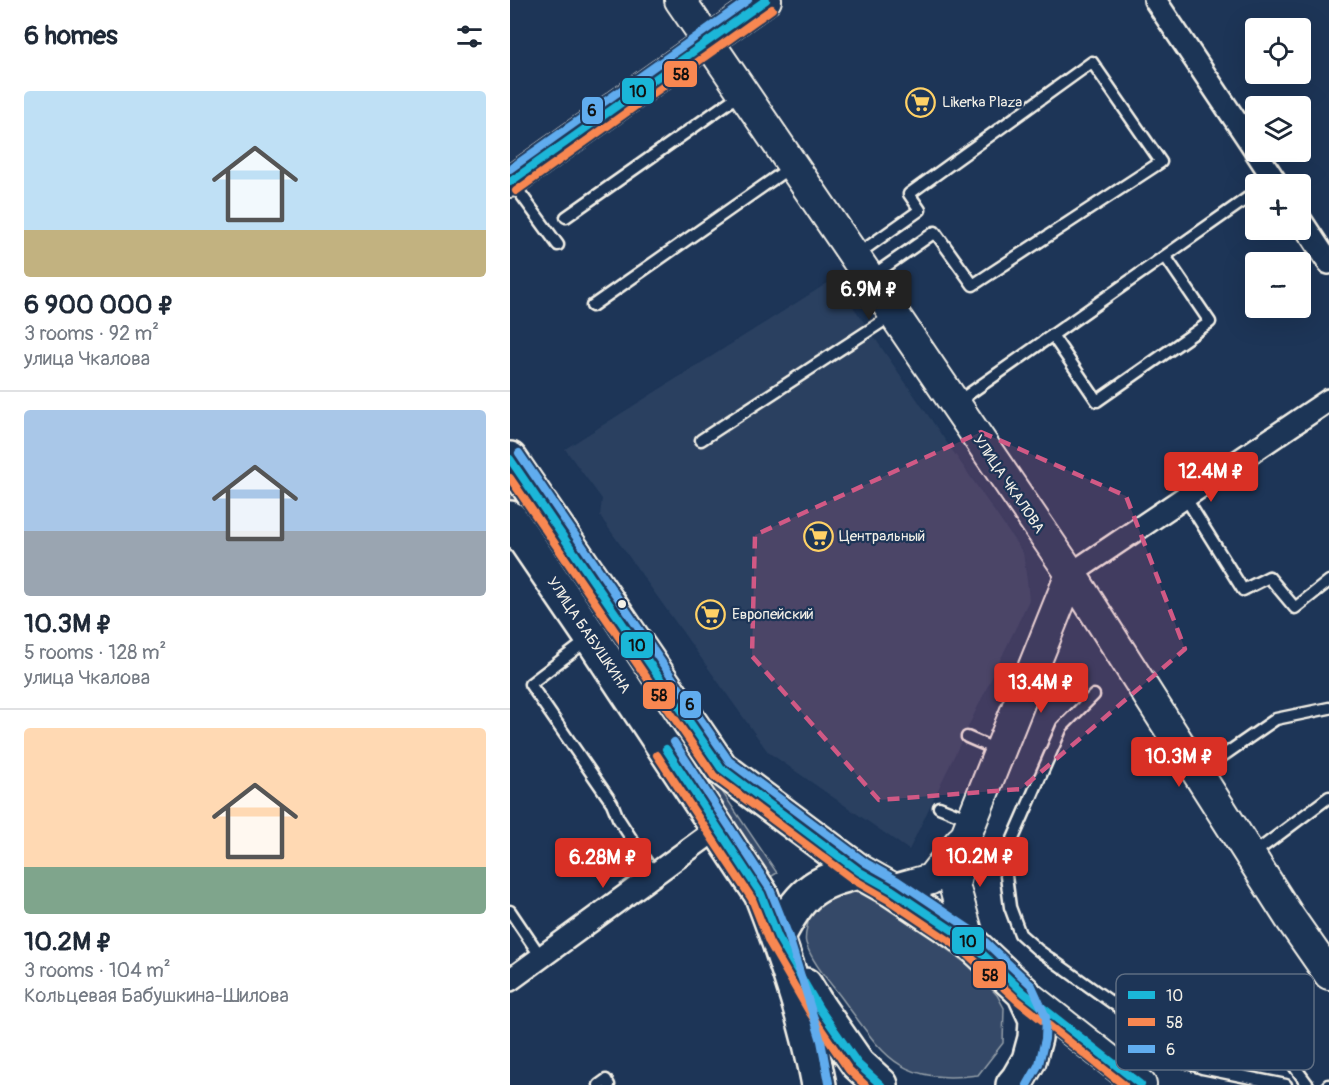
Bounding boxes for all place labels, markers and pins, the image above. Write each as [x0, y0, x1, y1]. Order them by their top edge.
supermarket icon: Likerka Plaza [905, 86, 937, 118]
place label: Likerka Plaza [942, 93, 1022, 112]
pin: 6.9M ₽ [820, 270, 918, 321]
pin: 12.4M ₽ [1156, 452, 1266, 503]
supermarket icon: Центральный [802, 520, 834, 552]
place label: Центральный [839, 527, 925, 546]
unlabelled marker [616, 598, 628, 610]
supermarket icon: Европейский [695, 598, 727, 630]
place label: Европейский [732, 605, 814, 624]
pin: 13.4M ₽ [986, 663, 1096, 714]
pin: 10.3M ₽ [1124, 737, 1234, 788]
pin: 10.2M ₽ [925, 837, 1035, 888]
pin: 6.28M ₽ [548, 838, 658, 889]

